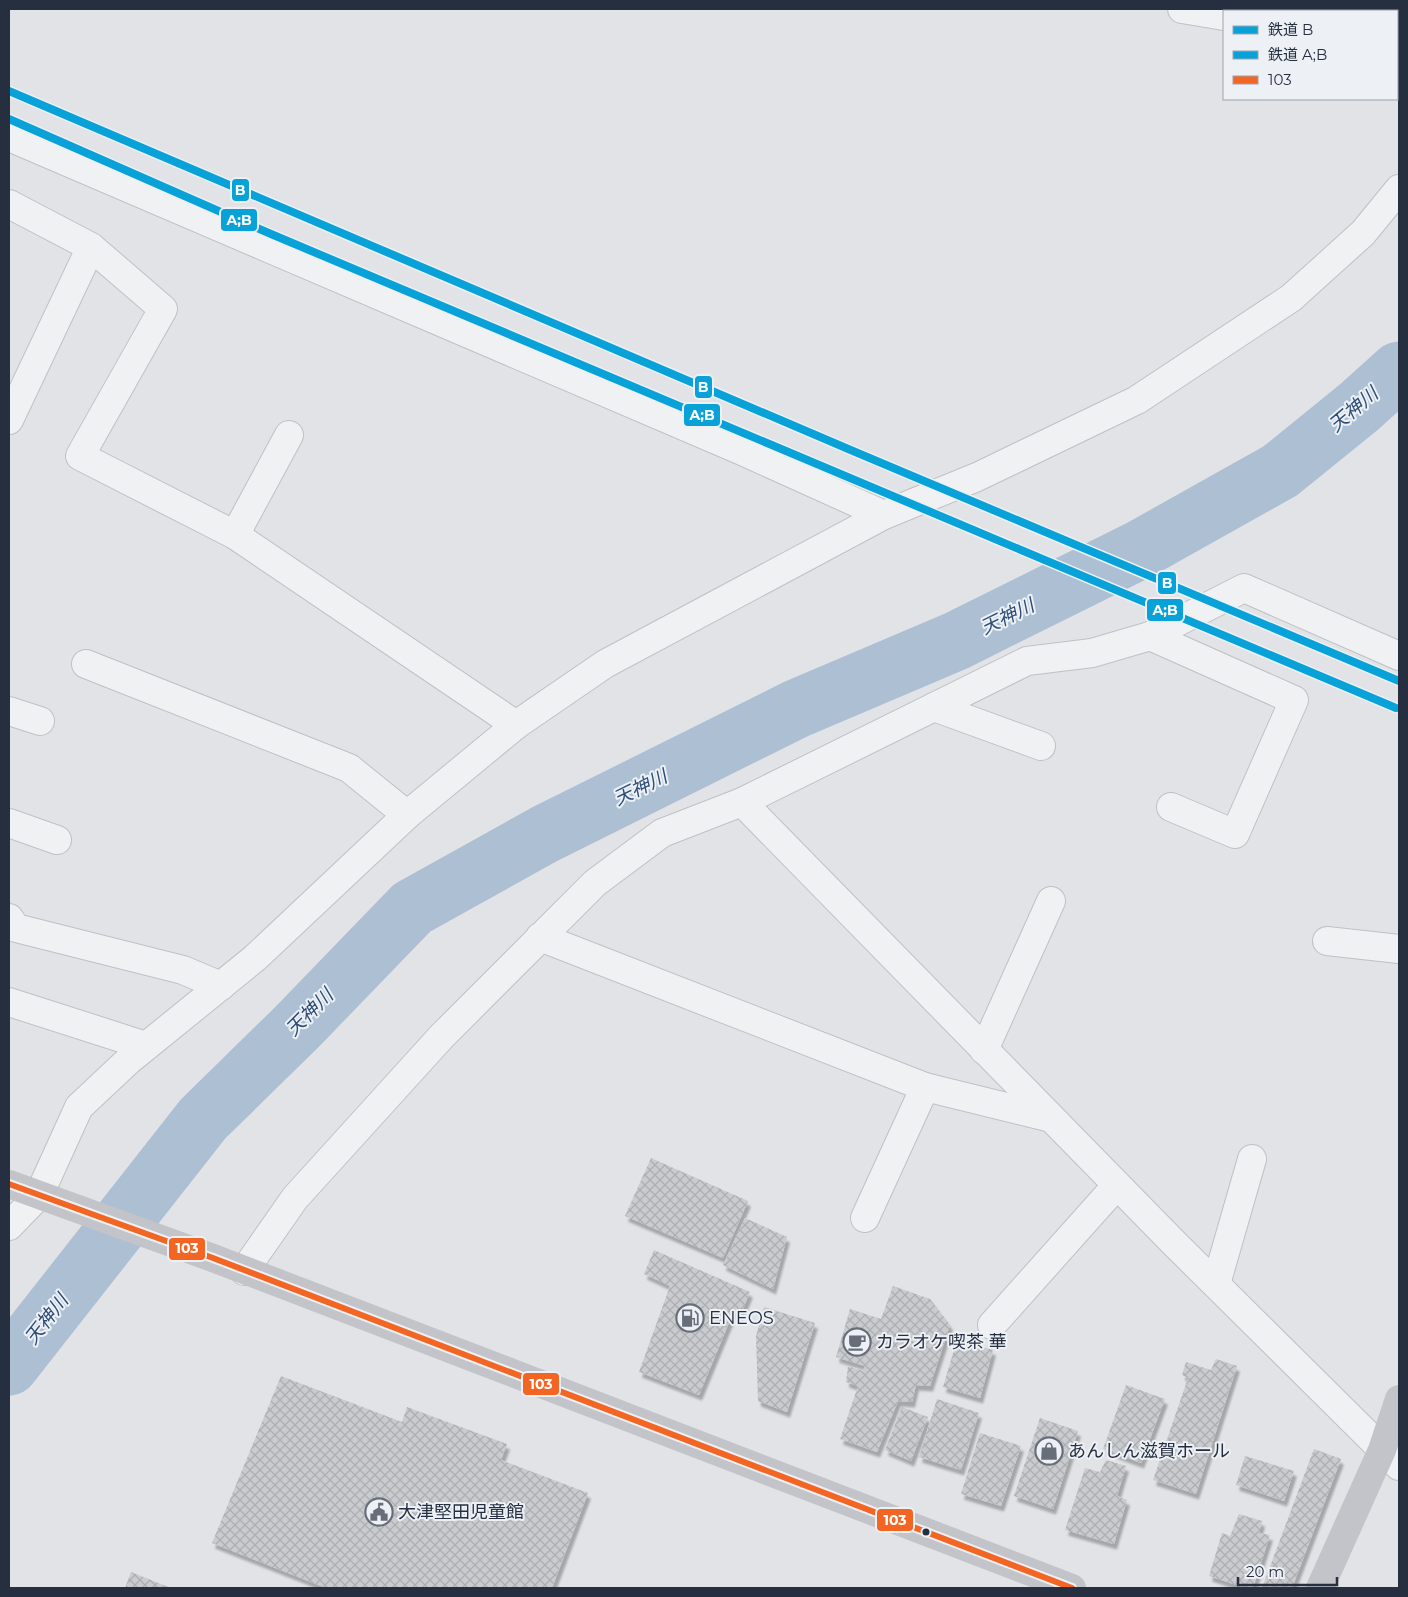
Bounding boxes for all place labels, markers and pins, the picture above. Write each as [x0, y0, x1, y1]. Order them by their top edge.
fuel station icon: ENEOS [675, 1303, 705, 1333]
place label: ENEOS [709, 1307, 774, 1329]
cafe icon: カラオケ喫茶 華 [842, 1327, 872, 1357]
place label: カラオケ喫茶 華 [876, 1331, 1007, 1353]
shop icon: あんしん滋賀ホール [1034, 1436, 1064, 1466]
place label: あんしん滋賀ホール [1068, 1440, 1230, 1462]
public building icon: 大津堅田児童館 [364, 1497, 394, 1527]
place label: 大津堅田児童館 [398, 1501, 524, 1523]
unlabelled marker [921, 1527, 931, 1537]

